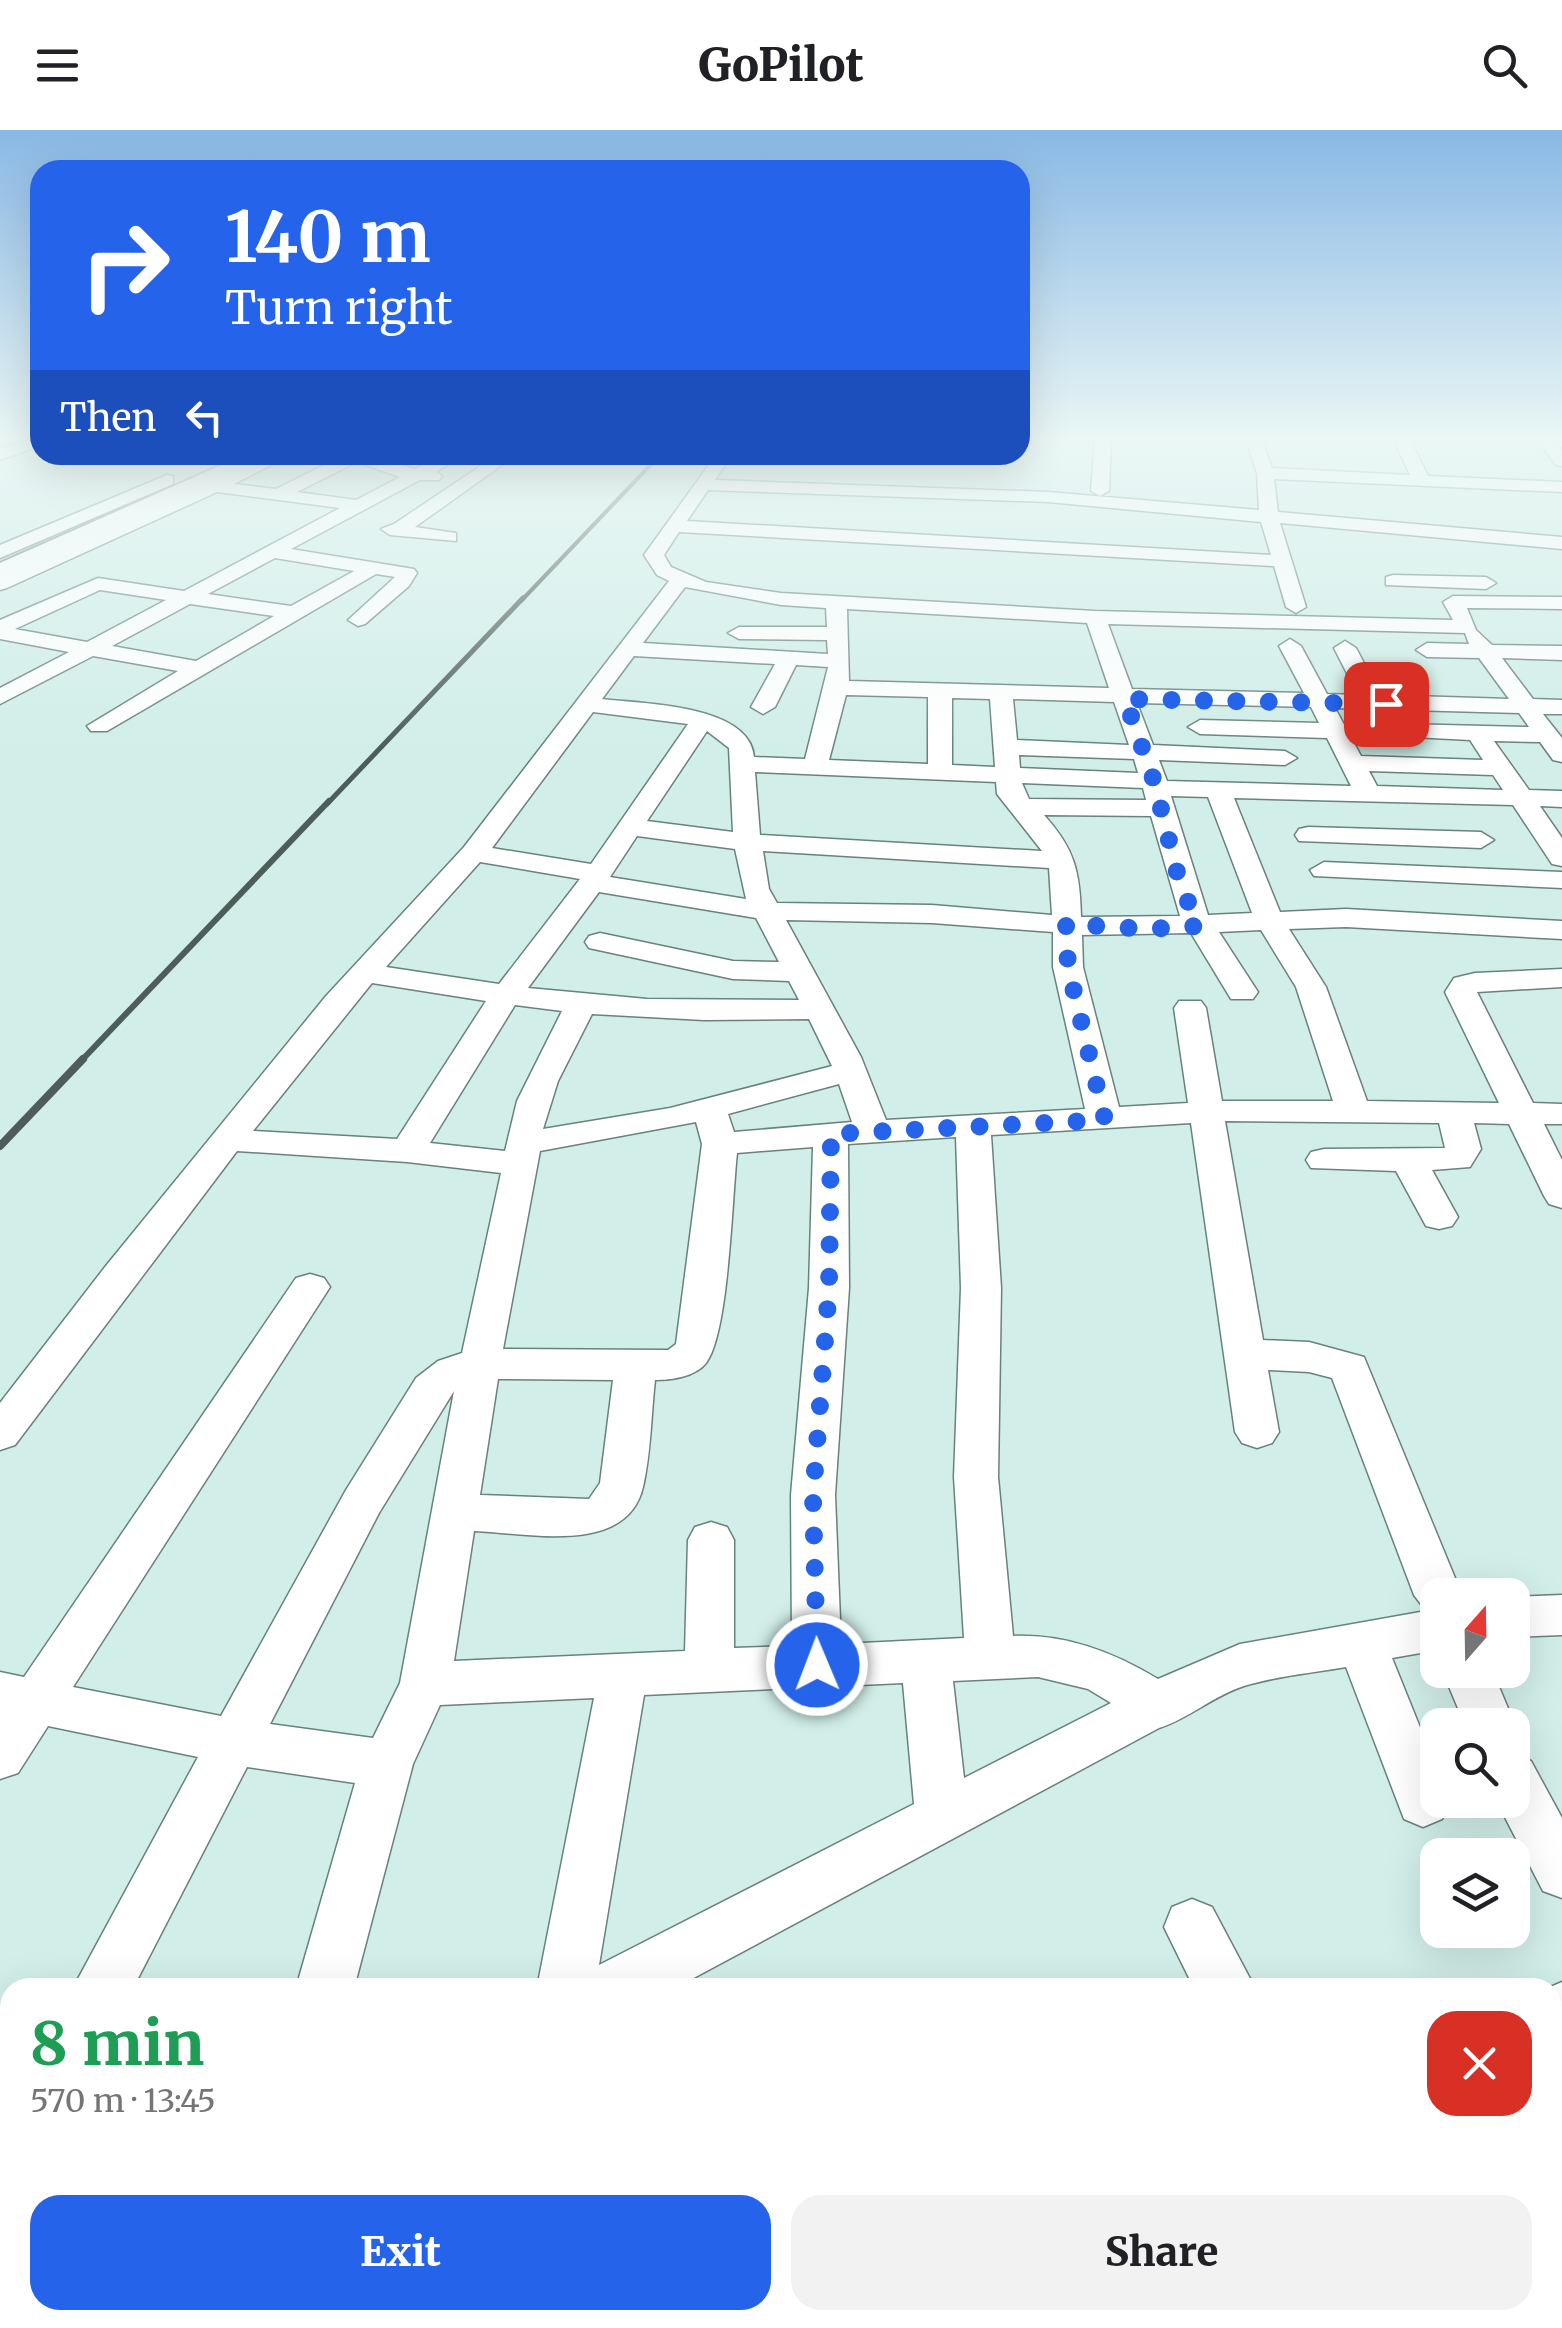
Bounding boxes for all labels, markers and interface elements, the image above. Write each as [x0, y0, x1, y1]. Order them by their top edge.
text: GoPilot [698, 37, 864, 93]
icon: menu [30, 38, 85, 93]
icon: search [1477, 38, 1532, 93]
text: 140 m [225, 193, 431, 281]
icon: right [60, 200, 190, 330]
text: Turn right [225, 280, 453, 336]
icon: left [177, 390, 232, 445]
text: Then [60, 394, 157, 441]
pin [1344, 662, 1429, 747]
icon: arrive [1359, 677, 1414, 732]
north arrow [1420, 1578, 1530, 1688]
map controls [1420, 1578, 1530, 1948]
position arrow [765, 1613, 869, 1717]
button: search [1420, 1708, 1530, 1818]
button: layers [1420, 1838, 1530, 1948]
text: 8 min [30, 2006, 204, 2081]
button: close [1427, 2011, 1532, 2116]
text: 570 m · 13:45 [30, 2081, 216, 2121]
button: Exit [30, 2195, 771, 2310]
button: Share [791, 2195, 1532, 2310]

